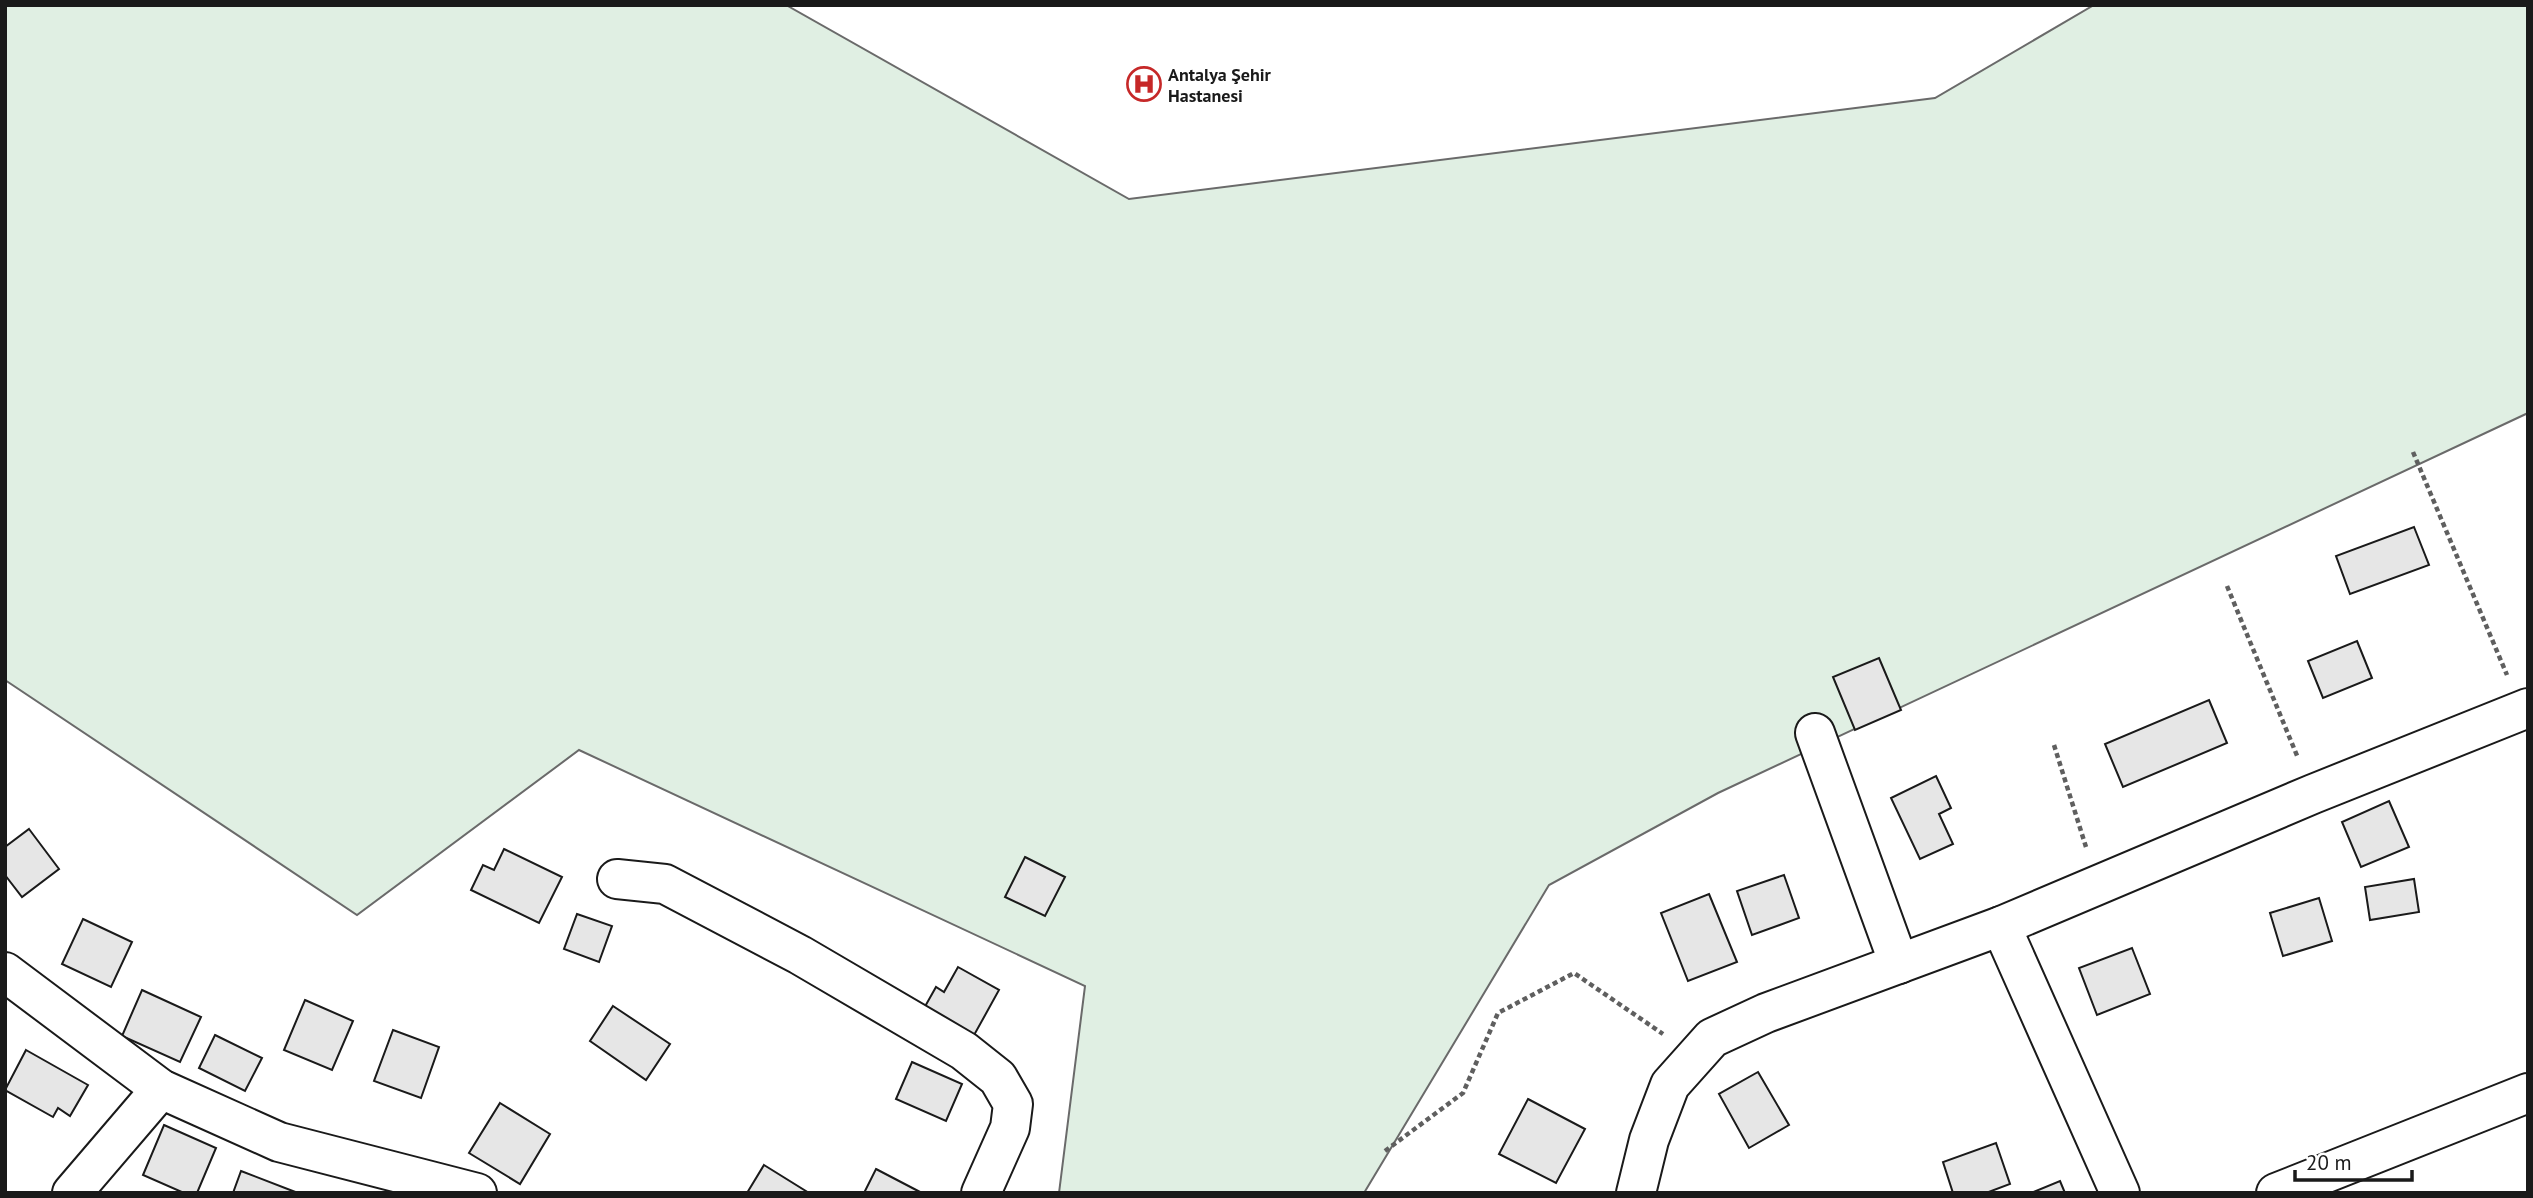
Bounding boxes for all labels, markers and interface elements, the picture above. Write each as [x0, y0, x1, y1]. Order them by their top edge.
place label: Antalya Şehir Hastanesi [1168, 63, 1272, 107]
hospital icon: Antalya Şehir Hastanesi [1125, 65, 1163, 103]
scale bar [2295, 1138, 2412, 1182]
text: 20 m [2306, 1149, 2352, 1176]

